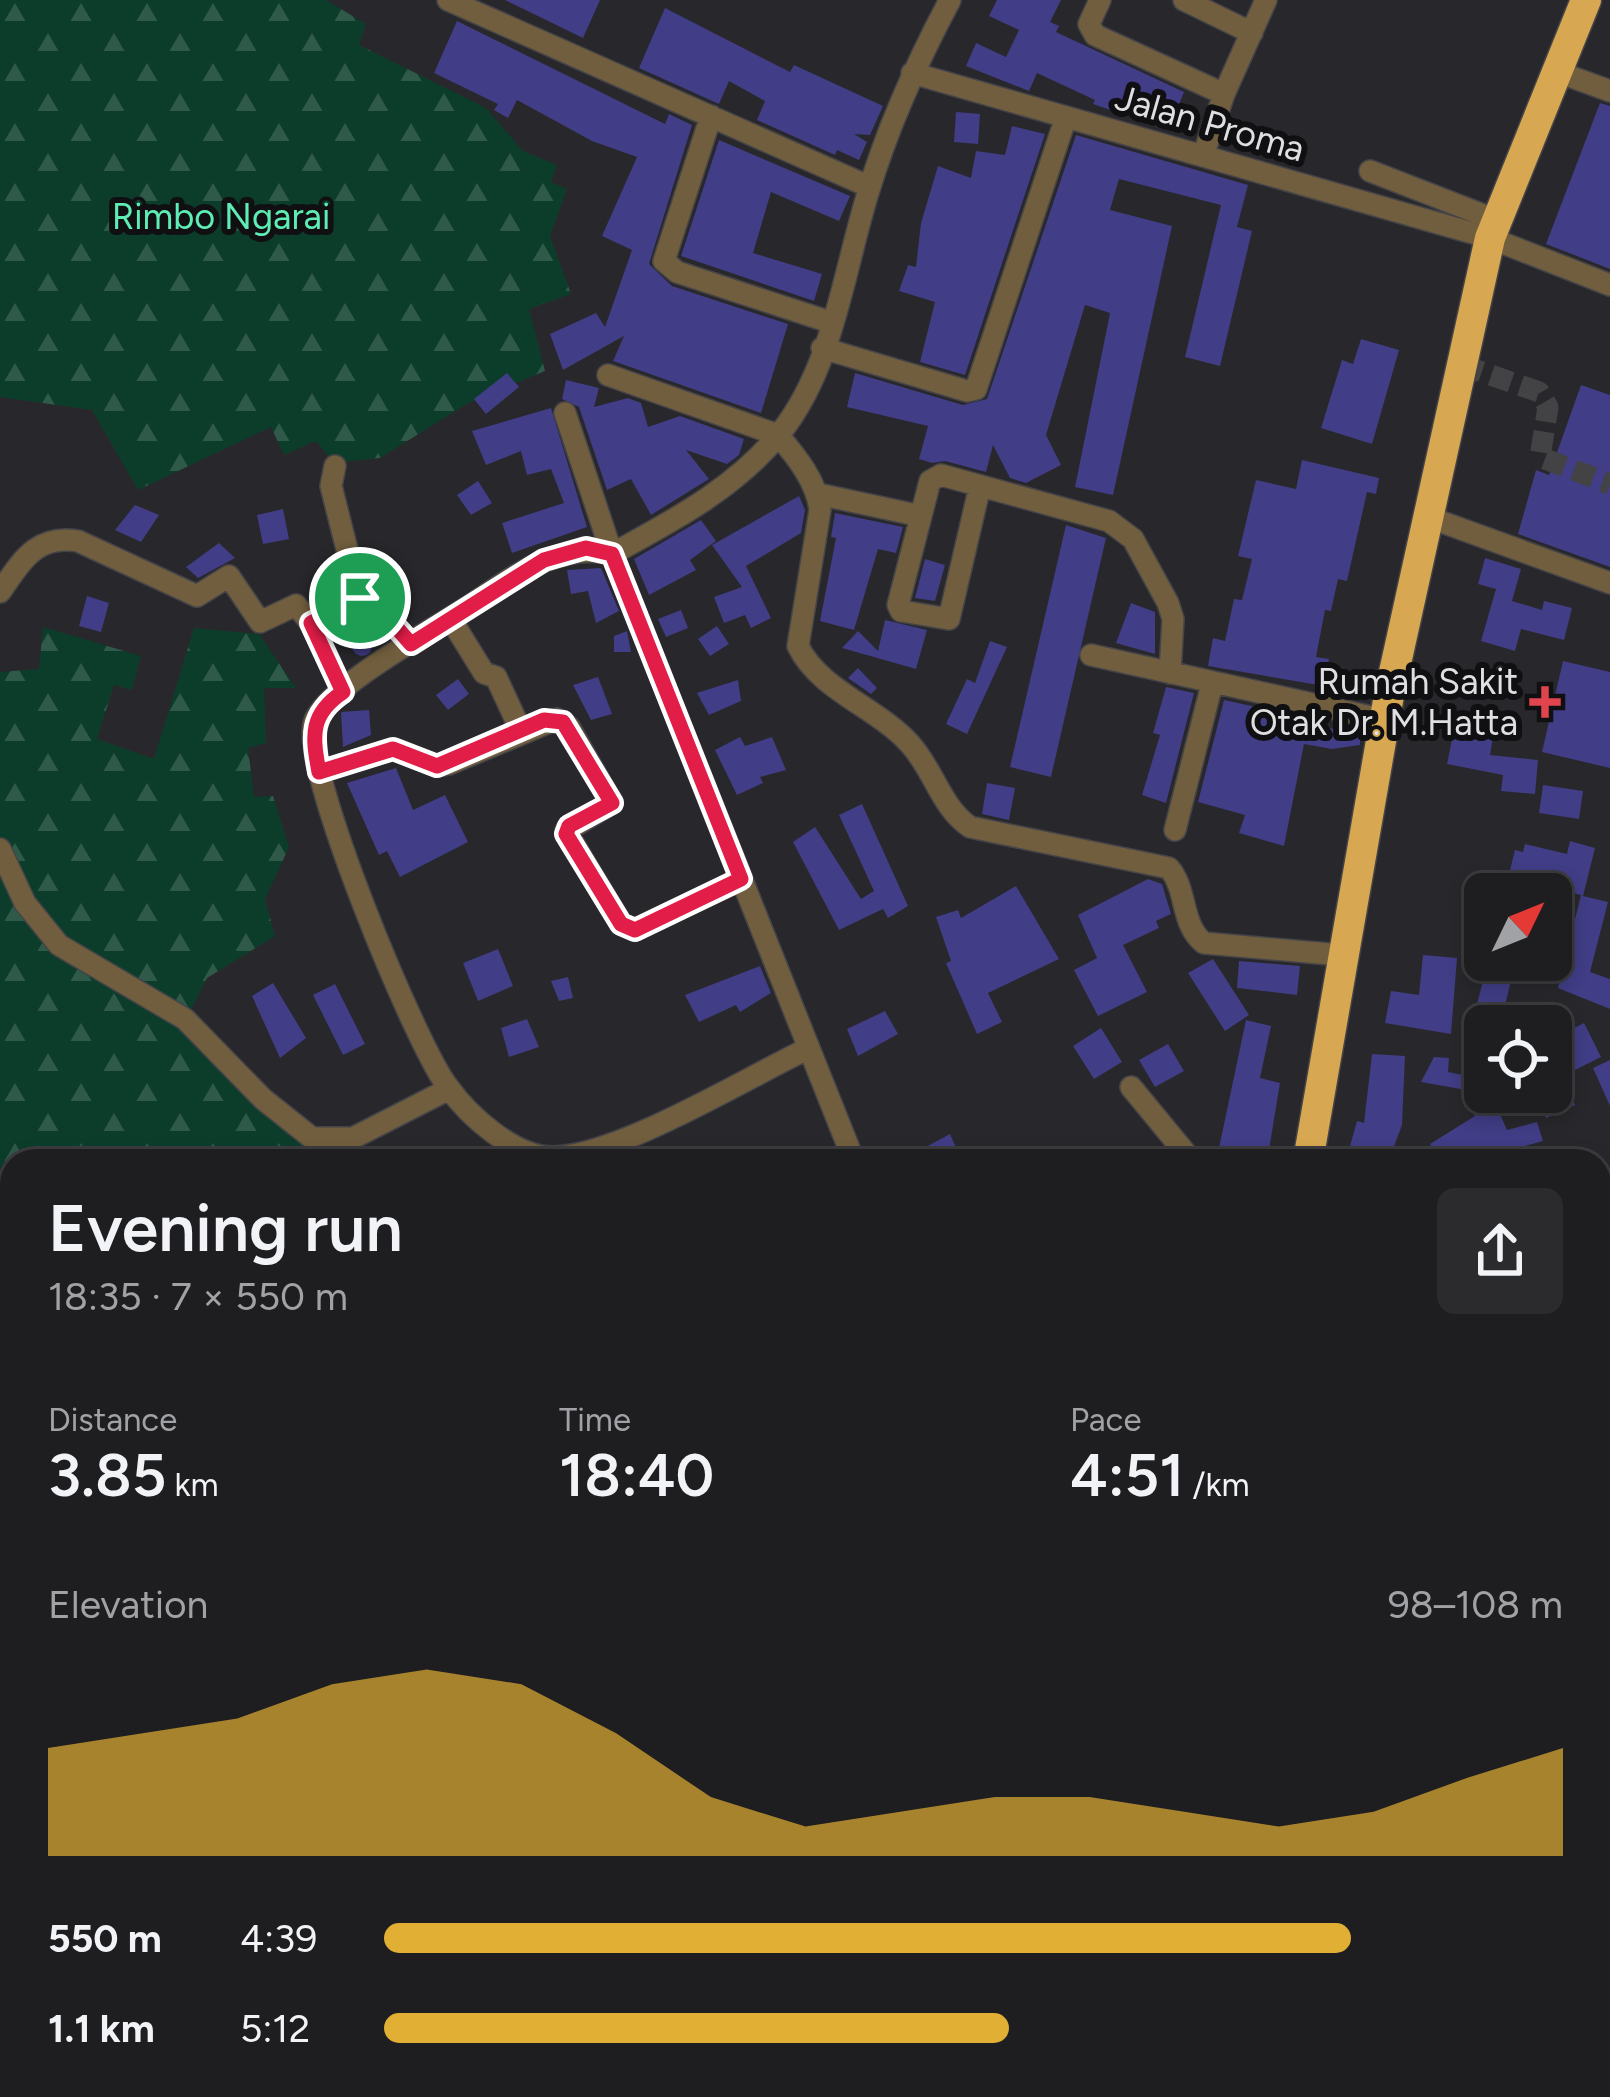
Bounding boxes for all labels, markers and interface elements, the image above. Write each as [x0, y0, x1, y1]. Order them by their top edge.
street label: Jalan Proma [1110, 75, 1310, 171]
park label: Rimbo Ngarai [112, 195, 330, 238]
pin [309, 547, 411, 649]
icon: arrive [327, 565, 393, 631]
place label: Rumah Sakit Otak Dr. M.Hatta [1250, 660, 1518, 744]
marker: Rumah Sakit Otak Dr. M.Hatta [1529, 686, 1561, 718]
north arrow [1464, 873, 1572, 981]
map controls [1464, 873, 1572, 1113]
button: locate [1464, 1005, 1572, 1113]
text: Evening run [48, 1188, 403, 1268]
button: share [1437, 1188, 1563, 1314]
text: 18:35 · 7 × 550 m [48, 1273, 348, 1320]
text: Distance [48, 1400, 177, 1439]
text: Time [559, 1400, 631, 1439]
text: Pace [1070, 1400, 1141, 1439]
text: 3.85 [48, 1439, 166, 1511]
text: 18:40 [559, 1439, 714, 1511]
text: 4:51 [1070, 1439, 1184, 1511]
text: km [166, 1465, 219, 1504]
text: /km [1184, 1465, 1250, 1504]
text: Elevation [48, 1581, 208, 1628]
text: 98–108 m [1388, 1581, 1563, 1628]
text: 550 m [48, 1915, 162, 1962]
text: 4:39 [240, 1915, 317, 1962]
text: 1.1 km [48, 2005, 155, 2052]
text: 5:12 [240, 2005, 310, 2052]

